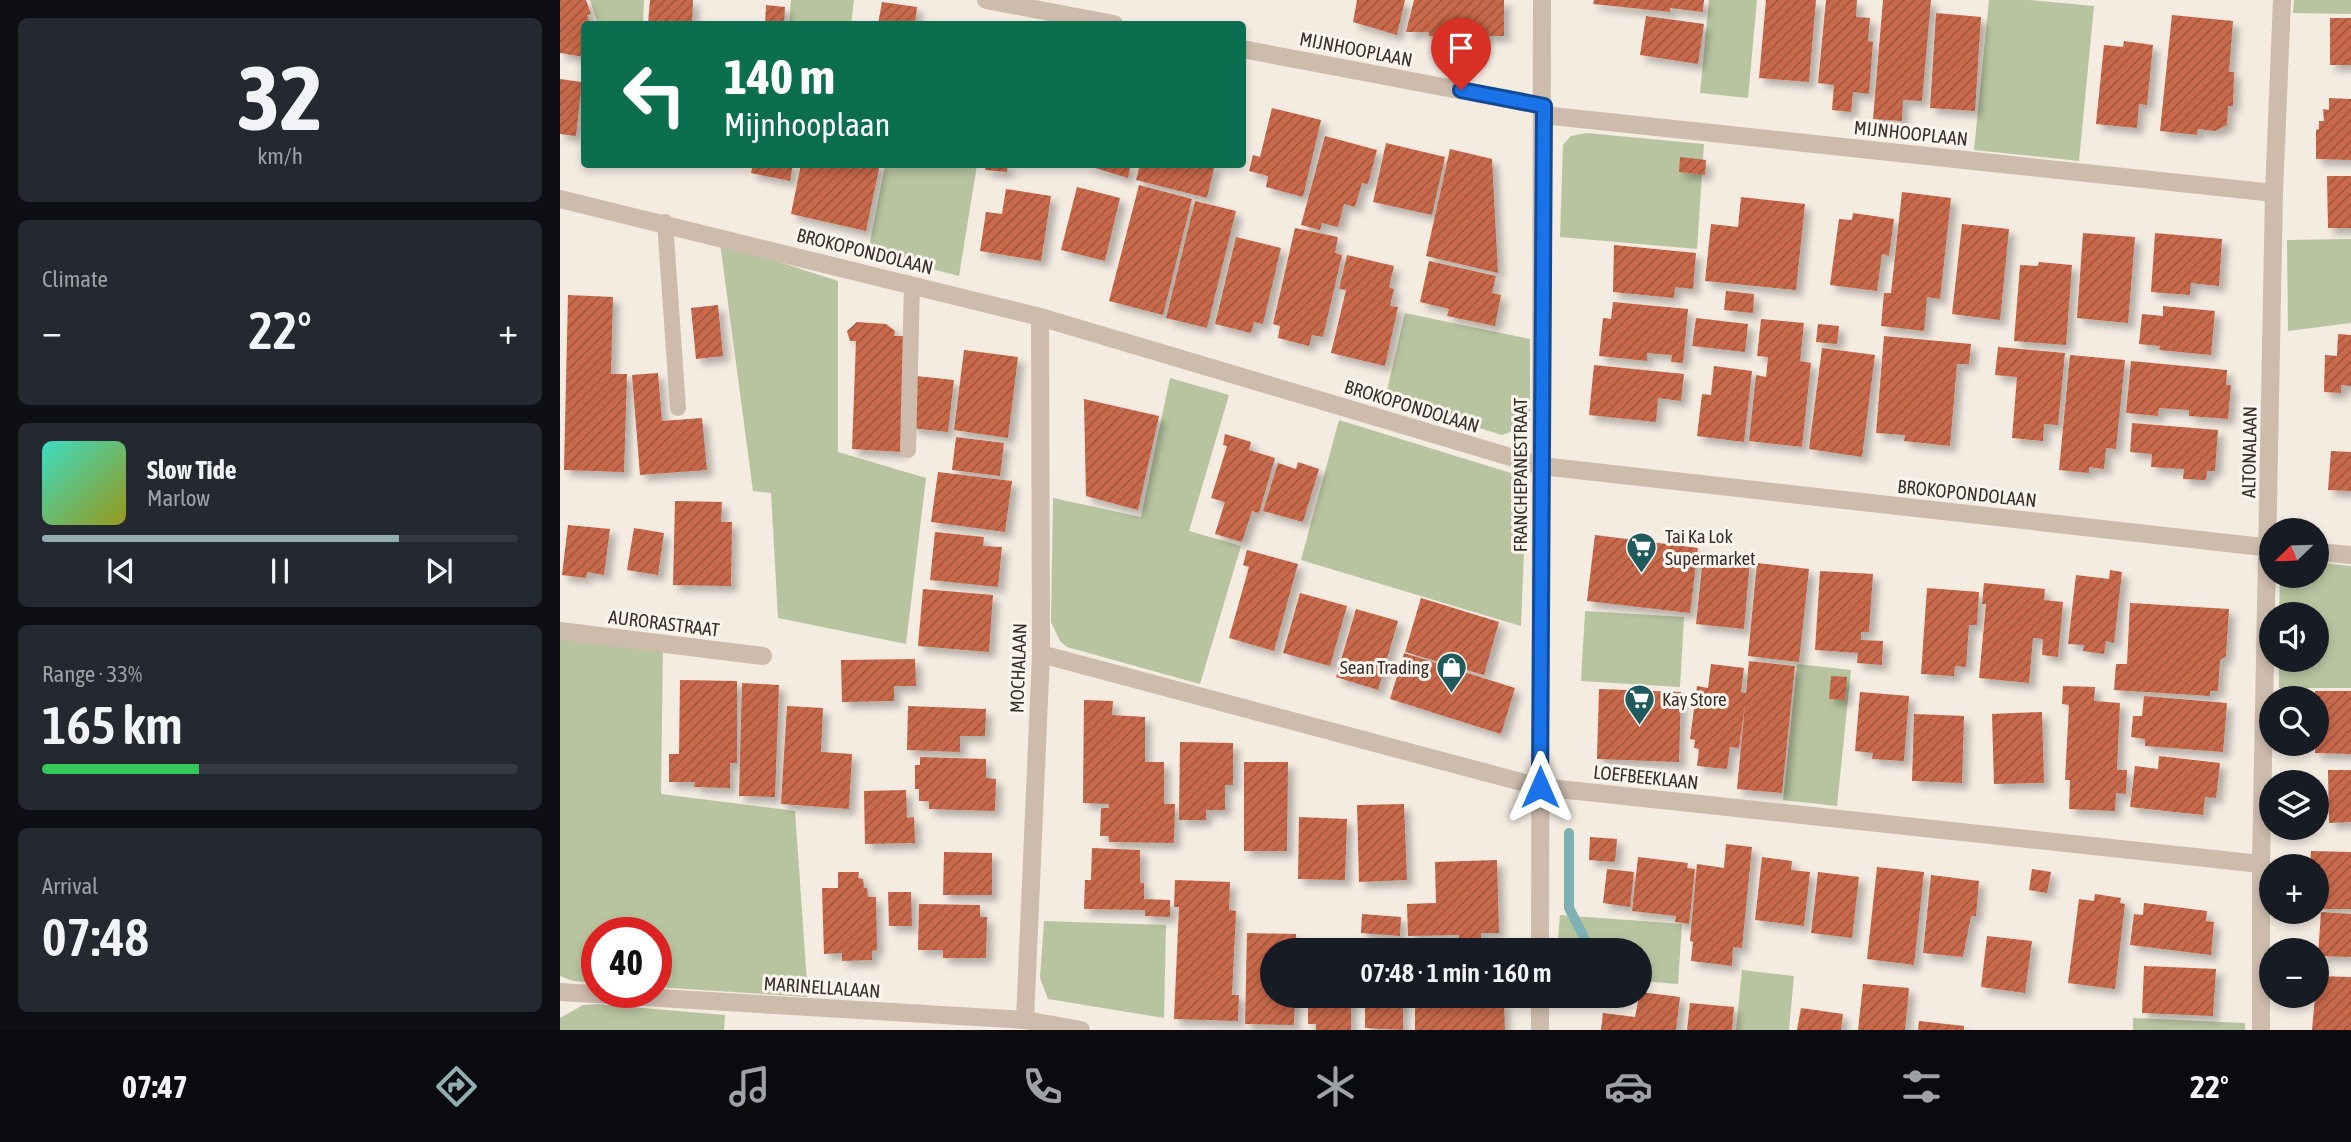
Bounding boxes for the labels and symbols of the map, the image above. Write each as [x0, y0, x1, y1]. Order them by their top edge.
pin [1431, 18, 1491, 90]
street label: MIJNHOOPLAAN [1298, 27, 1414, 71]
street label: MIJNHOOPLAAN [1853, 116, 1969, 150]
street label: BROKOPONDOLAAN [795, 223, 935, 279]
street label: BROKOPONDOLAAN [1342, 375, 1482, 437]
street label: FRANCHEPANESTRAAT [1509, 397, 1531, 552]
street label: ALTONALAAN [2237, 406, 2261, 498]
street label: BROKOPONDOLAAN [1896, 475, 2038, 511]
north arrow [2259, 518, 2329, 588]
place label: Tai Ka Lok Supermarket [1665, 525, 1756, 569]
supermarket icon: Tai Ka Lok Supermarket [1625, 530, 1659, 574]
street label: AURORASTRAAT [607, 605, 721, 641]
street label: MOCHALAAN [1005, 623, 1031, 713]
shop icon: Sean Trading [1435, 650, 1469, 694]
place label: Sean Trading [1340, 656, 1430, 678]
supermarket icon: Kay Store [1622, 682, 1656, 726]
place label: Kay Store [1662, 688, 1727, 710]
position arrow [1503, 750, 1577, 824]
street label: LOEFBEEKLAAN [1592, 761, 1700, 793]
speed limit sign: 40 [581, 917, 672, 1008]
street label: MARINELLALAAN [763, 972, 881, 1002]

